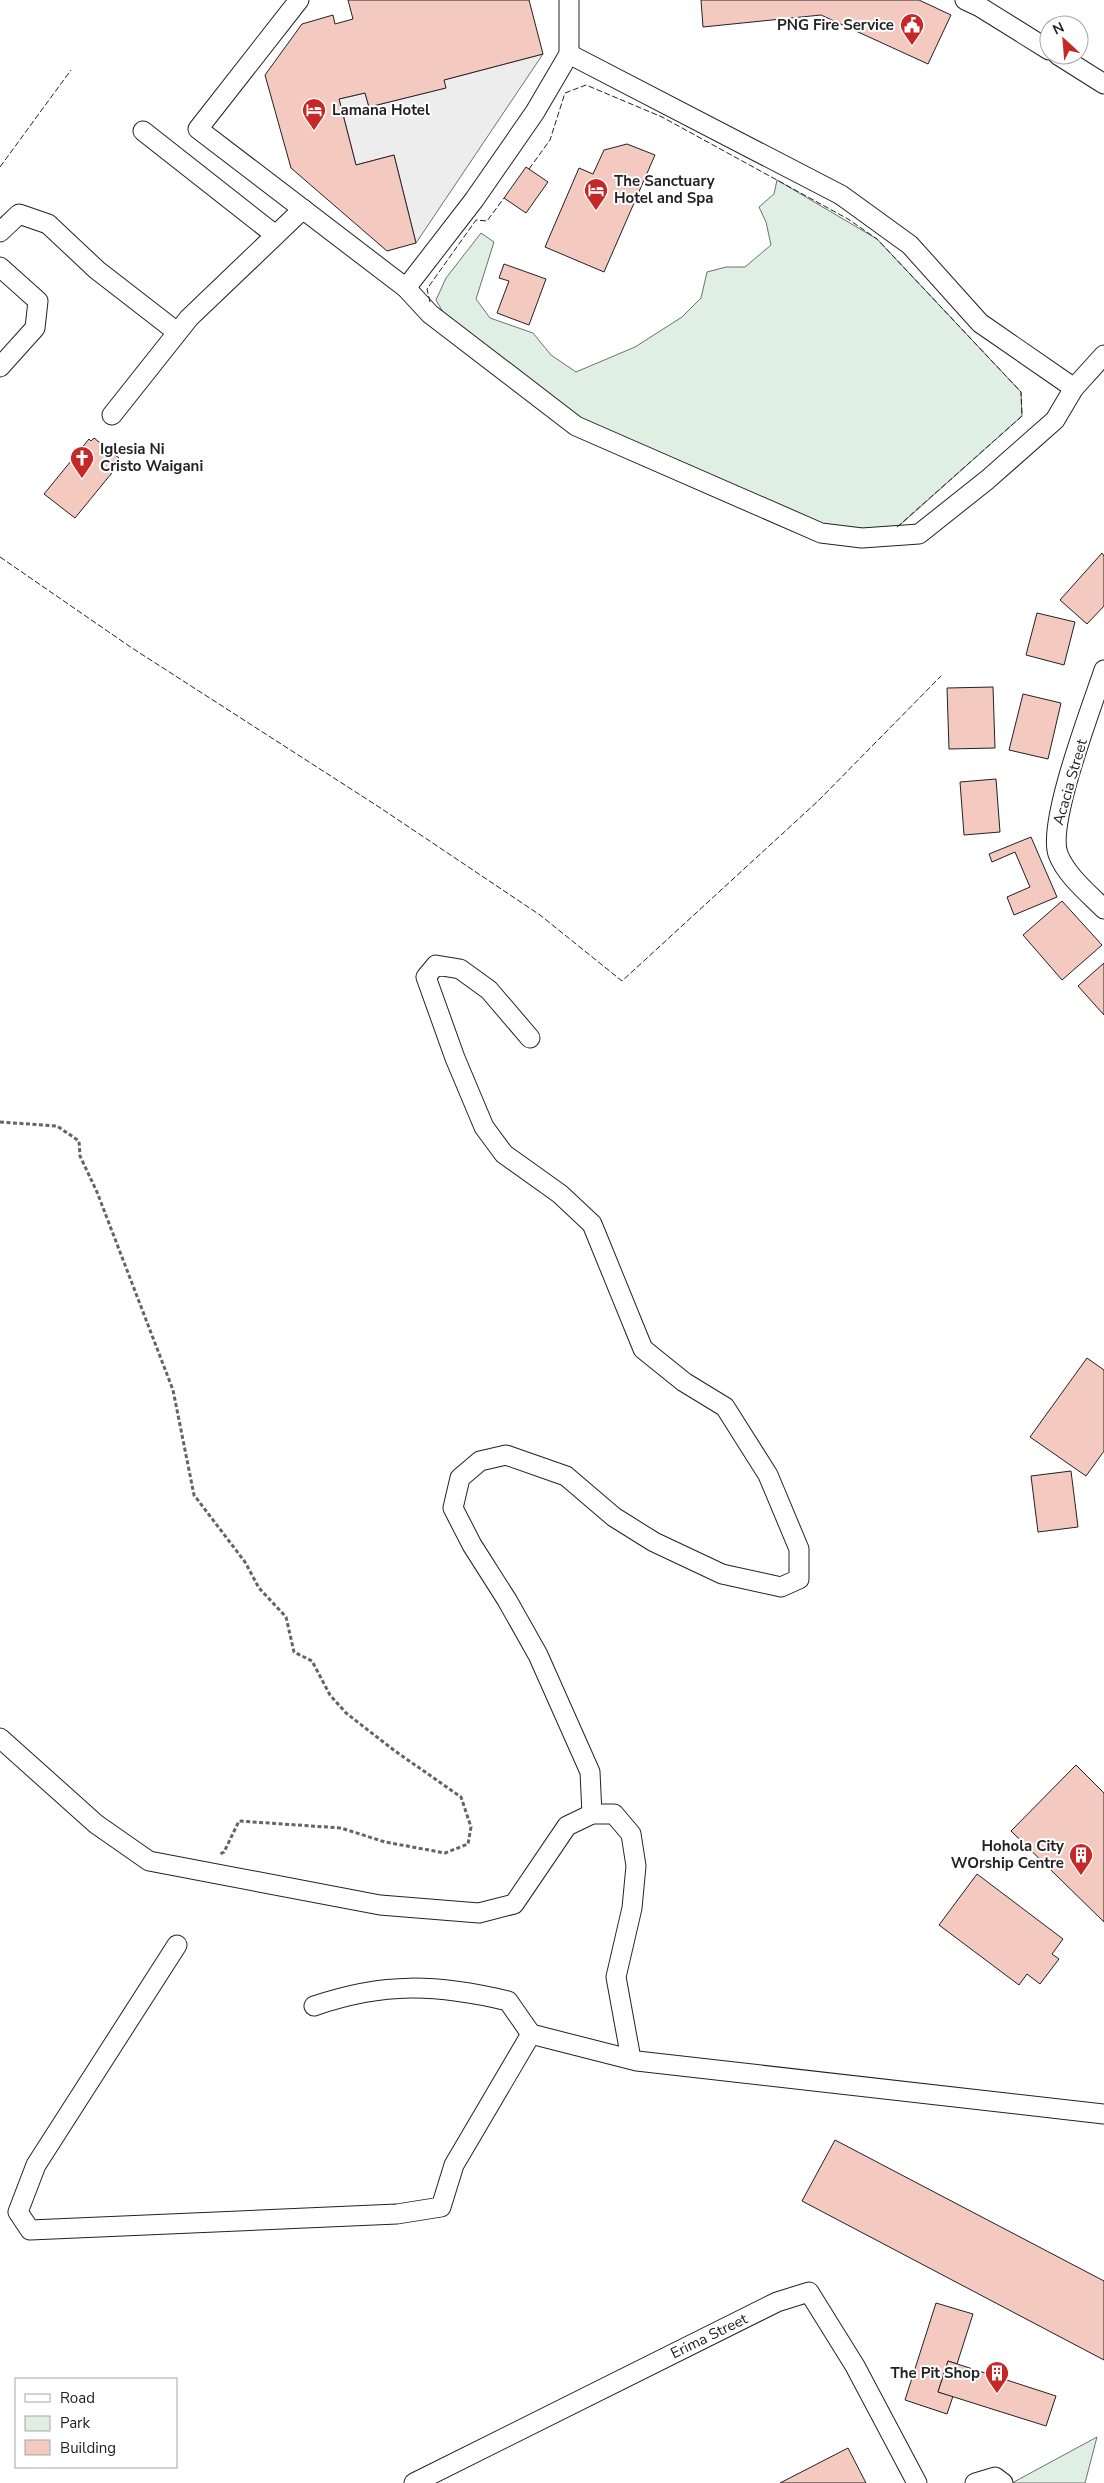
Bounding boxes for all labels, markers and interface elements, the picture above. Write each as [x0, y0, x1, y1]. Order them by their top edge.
public building icon: PNG Fire Service [899, 12, 925, 46]
place label: PNG Fire Service [777, 15, 894, 35]
north arrow [1039, 15, 1089, 65]
text: N [1050, 18, 1067, 40]
hotel icon: Lamana Hotel [301, 97, 327, 131]
place label: Lamana Hotel [332, 100, 430, 120]
place label: The Sanctuary Hotel and Spa [614, 171, 715, 208]
hotel icon: The Sanctuary Hotel and Spa [583, 177, 609, 211]
place label: Iglesia Ni Cristo Waigani [100, 439, 203, 476]
church icon: Iglesia Ni Cristo Waigani [69, 445, 95, 479]
street label: Acacia Street [1048, 736, 1092, 827]
place label: Hohola City WOrship Centre [951, 1836, 1064, 1873]
building icon: Hohola City WOrship Centre [1068, 1842, 1094, 1876]
street label: Erima Street [667, 2308, 751, 2363]
building icon: The Pit Shop [984, 2360, 1010, 2394]
place label: The Pit Shop [890, 2363, 980, 2383]
legend [15, 2378, 178, 2468]
text: Road [60, 2388, 95, 2408]
text: Park [60, 2413, 90, 2433]
text: Building [60, 2438, 116, 2458]

